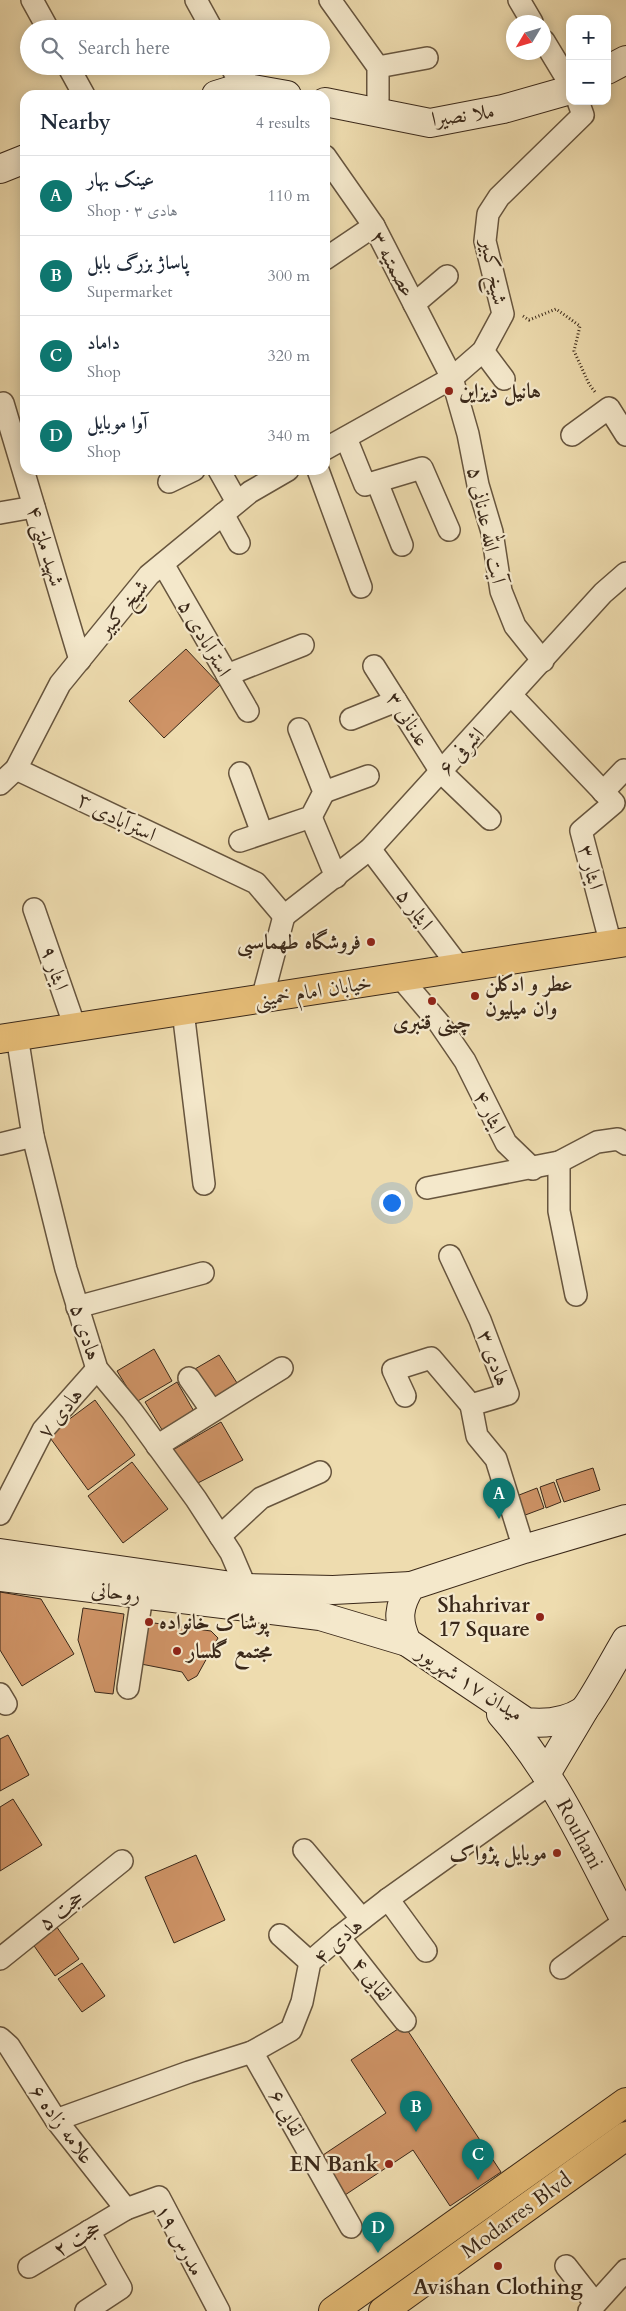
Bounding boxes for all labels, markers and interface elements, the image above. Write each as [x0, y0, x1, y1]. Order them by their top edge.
north arrow [506, 15, 551, 60]
map controls [566, 15, 611, 105]
button: + [566, 15, 611, 60]
search box [20, 20, 330, 75]
icon: search [38, 34, 66, 62]
text: Search here [78, 35, 170, 61]
button: − [566, 60, 611, 105]
street label: ملا نصیرا [430, 97, 497, 134]
text: Nearby [40, 108, 111, 137]
text: 4 results [256, 112, 310, 134]
text: عینک بهار [87, 167, 154, 193]
text: A [50, 185, 62, 207]
text: 110 m [268, 185, 310, 207]
text: Shop · هادی ۳ [87, 200, 178, 222]
street label: عصمتیه ۳ [363, 226, 422, 302]
street label: شیخ کبیر [469, 235, 514, 308]
text: پاساژ بزرگ بابل [87, 250, 189, 276]
text: B [50, 265, 62, 287]
text: 300 m [268, 265, 310, 287]
text: Supermarket [87, 281, 173, 303]
text: داماد [87, 330, 120, 356]
text: C [50, 345, 62, 367]
text: 320 m [268, 345, 310, 367]
text: Shop [87, 361, 121, 383]
place label: هانیل دیزاین [459, 377, 541, 406]
marker: هانیل دیزاین [443, 385, 455, 397]
text: آوا موبایل [87, 410, 147, 436]
text: D [49, 425, 63, 447]
text: 340 m [268, 425, 310, 447]
text: Shop [87, 441, 121, 463]
street label: آیت الله عدنانی ۵ [460, 464, 516, 588]
street label: شهید ملتی ۴ [20, 502, 72, 590]
street label: شیخ کبیر [90, 573, 159, 647]
street label: استرآبادی ۵ [171, 594, 238, 682]
street label: عدنانی ۳ [379, 686, 436, 752]
street label: اشرفی ۶ [432, 721, 491, 782]
street label: استرآبادی ٣ [72, 787, 161, 849]
street label: ایثار ۳ [571, 841, 610, 893]
street label: ایثار ۵ [389, 882, 440, 936]
place label: فروشگاه طهماسبی [237, 928, 361, 959]
marker: فروشگاه طهماسبی [365, 936, 377, 948]
street label: ایثار ۹ [33, 942, 76, 994]
street label: خیابان امام خمینی [252, 968, 374, 1018]
place label: عطر و ادکلن وان میلیون [485, 970, 573, 1023]
marker: عطر و ادکلن وان میلیون [469, 990, 481, 1002]
marker: چینی قنبری [426, 995, 438, 1007]
place label: چینی قنبری [393, 1008, 471, 1037]
street label: ایثار ۴ [466, 1085, 513, 1139]
your location [379, 1190, 405, 1216]
street label: هادی ۵ [63, 1300, 108, 1364]
street label: هادی ۳ [470, 1326, 517, 1390]
street label: هادی ۷ [31, 1382, 90, 1445]
pin: A [483, 1478, 515, 1519]
street label: روحانی [89, 1575, 142, 1610]
place label: Shahrivar 17 Square [437, 1591, 531, 1644]
place label: پوشاک خانواده [159, 1608, 270, 1637]
marker: Shahrivar 17 Square [534, 1611, 546, 1623]
marker: پوشاک خانواده [143, 1616, 155, 1628]
place label: مجتمع گلسار [185, 1637, 273, 1670]
street label: میدان ۱۷ شهریور [409, 1637, 529, 1729]
marker: مجتمع گلسار [171, 1645, 183, 1657]
street label: Rouhani [549, 1794, 610, 1875]
place label: موبایل پژواک [450, 1839, 547, 1868]
marker: موبایل پژواک [551, 1847, 563, 1859]
street label: حجت ۵ [32, 1883, 90, 1938]
street label: هادی ۴ [307, 1911, 369, 1971]
street label: لقایی ۴ [345, 1951, 398, 2008]
street label: علامه زاده ۶ [23, 2078, 101, 2170]
street label: لقایی ۶ [262, 2084, 311, 2142]
pin: B [400, 2091, 432, 2132]
pin: C [462, 2139, 494, 2180]
place label: EN Bank [289, 2150, 379, 2179]
marker: EN Bank [383, 2158, 395, 2170]
street label: Modarres Blvd [455, 2165, 578, 2265]
street label: مدرس ۱۹ [148, 2199, 211, 2281]
pin: D [362, 2212, 394, 2253]
street label: حجت ۲ [48, 2213, 107, 2264]
marker: Avishan Clothing [492, 2260, 504, 2272]
place label: Avishan Clothing [413, 2273, 583, 2302]

